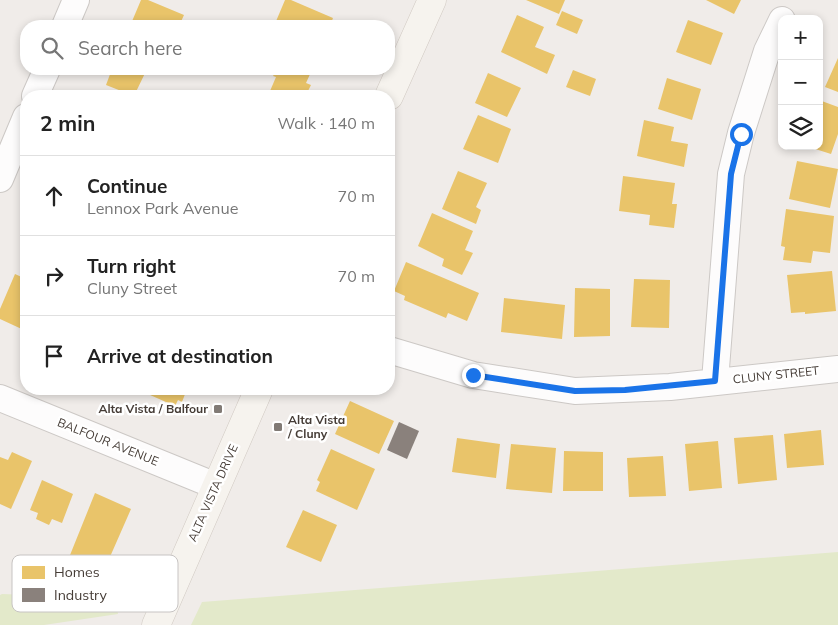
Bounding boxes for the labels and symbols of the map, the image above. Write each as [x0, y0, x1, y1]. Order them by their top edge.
route start [730, 123, 753, 146]
street label: CLUNY STREET [732, 362, 821, 386]
route end [462, 364, 485, 387]
place label: Alta Vista / Balfour [98, 401, 208, 416]
marker: Alta Vista / Balfour [212, 403, 224, 415]
place label: Alta Vista / Cluny [287, 412, 345, 441]
street label: BALFOUR AVENUE [55, 414, 161, 469]
marker: Alta Vista / Cluny [272, 421, 284, 433]
street label: ALTA VISTA DRIVE [184, 442, 241, 544]
legend [12, 555, 178, 612]
text: Homes [54, 563, 100, 581]
text: Industry [54, 586, 108, 604]

